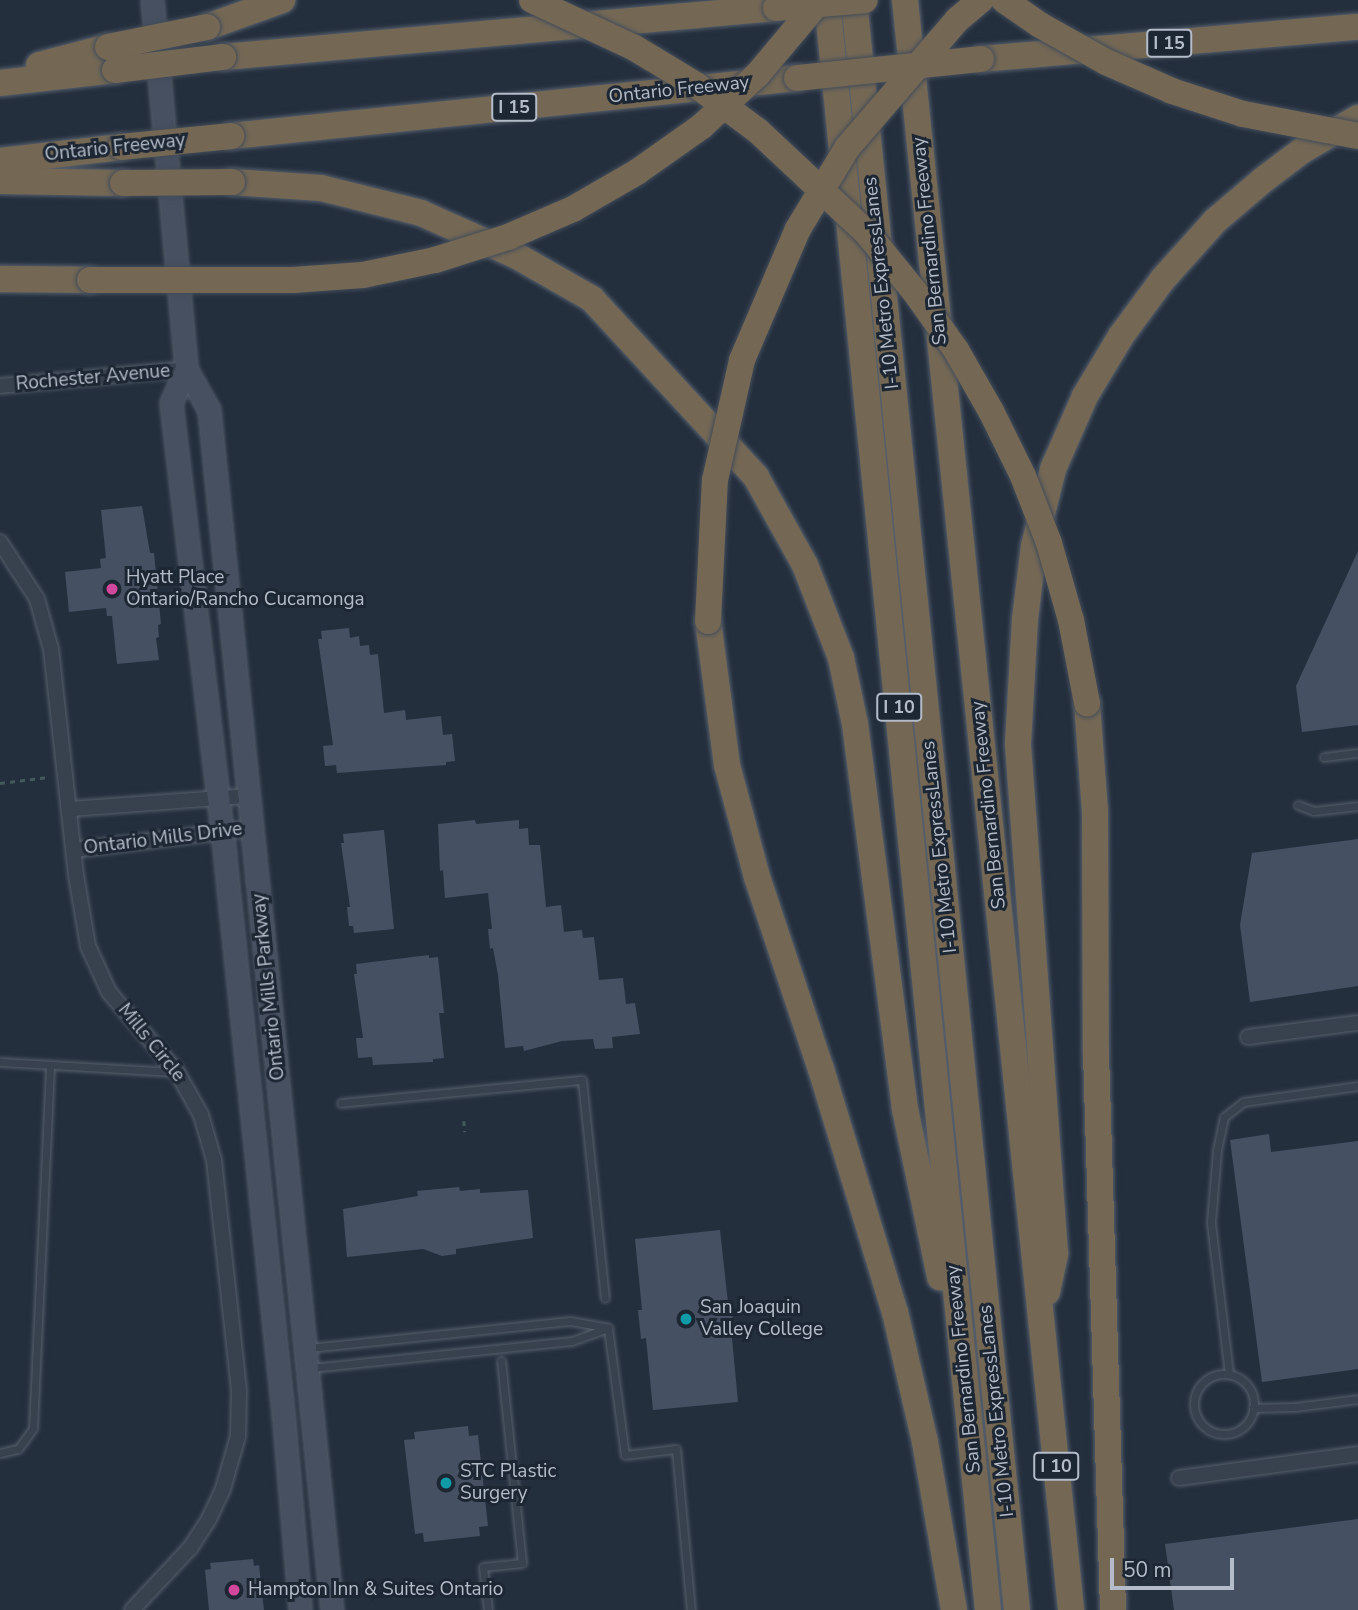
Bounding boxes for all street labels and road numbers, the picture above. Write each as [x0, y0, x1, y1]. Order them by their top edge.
road number: I 15 [1144, 28, 1194, 58]
street label: Ontario Freeway [608, 71, 750, 109]
road number: I 15 [490, 92, 538, 122]
street label: Ontario Freeway [44, 129, 186, 167]
street label: San Bernardino Freeway [908, 136, 952, 346]
street label: I-10 Metro ExpressLanes [860, 176, 904, 390]
street label: Rochester Avenue [15, 360, 171, 396]
road number: I 10 [874, 692, 923, 722]
street label: San Bernardino Freeway [967, 700, 1011, 910]
street label: I-10 Metro ExpressLanes [918, 740, 962, 954]
street label: Ontario Mills Drive [82, 818, 244, 860]
street label: Ontario Mills Parkway [248, 892, 290, 1082]
street label: Mills Circle [113, 999, 189, 1087]
street label: San Bernardino Freeway [942, 1264, 986, 1474]
street label: I-10 Metro ExpressLanes [975, 1304, 1019, 1518]
road number: I 10 [1032, 1451, 1080, 1480]

